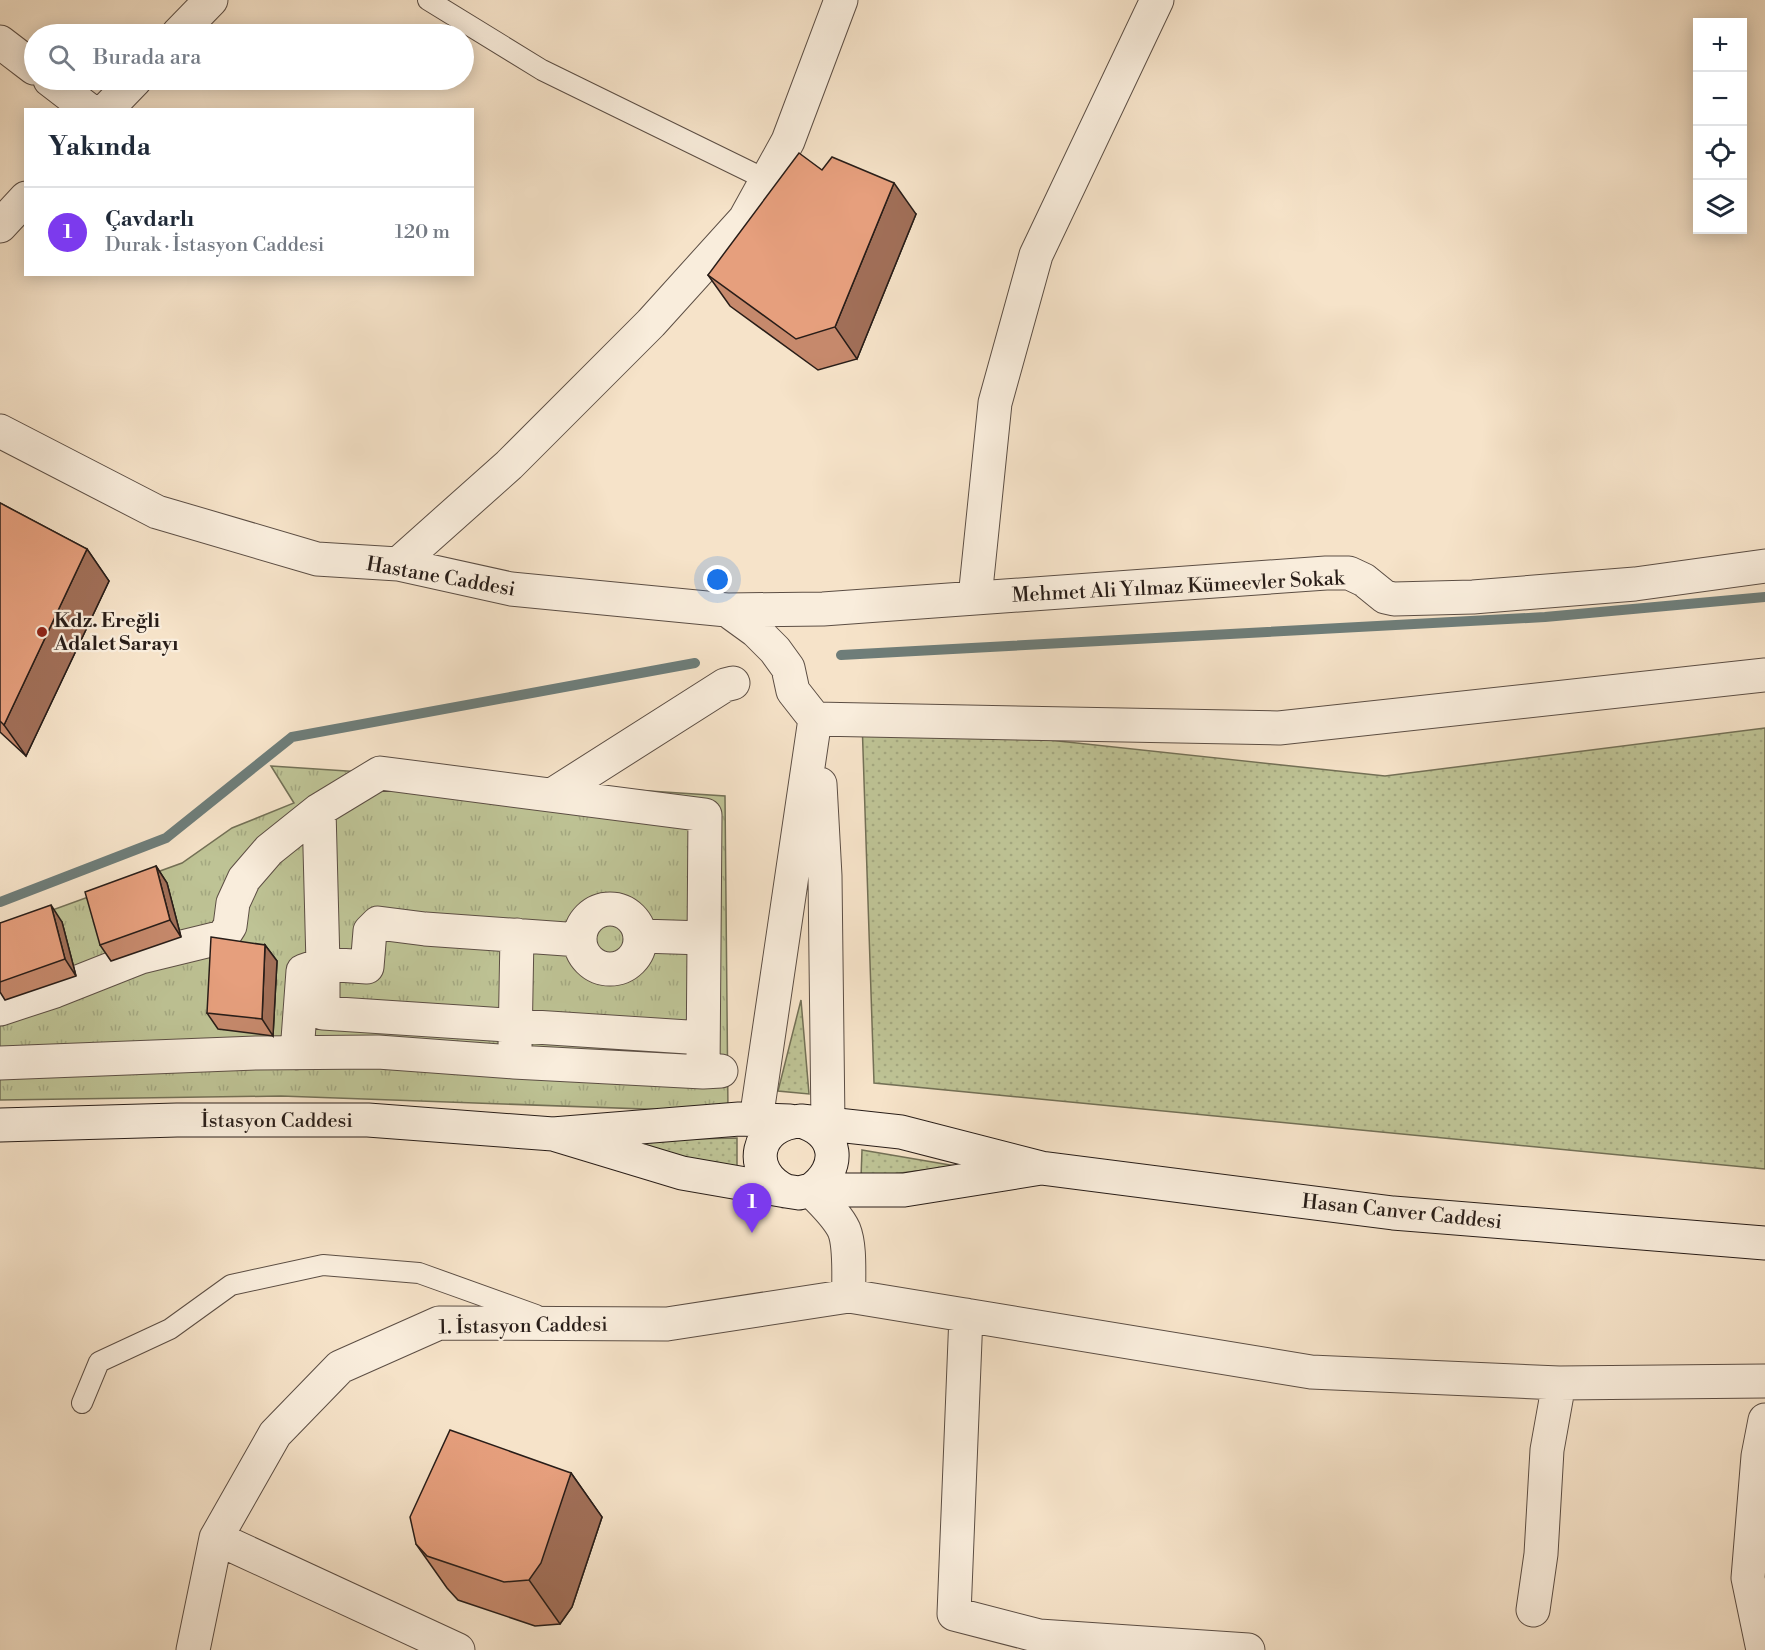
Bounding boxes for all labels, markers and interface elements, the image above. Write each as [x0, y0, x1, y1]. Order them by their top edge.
map controls [1693, 18, 1747, 234]
button: + [1693, 18, 1747, 72]
search box [24, 24, 474, 90]
icon: search [45, 41, 78, 74]
text: Burada ara [93, 44, 201, 71]
button: − [1693, 72, 1747, 126]
button: locate [1693, 126, 1747, 180]
text: Yakında [48, 131, 151, 163]
button: layers [1693, 180, 1747, 234]
text: Çavdarlı [105, 206, 194, 233]
text: 1 [63, 220, 72, 245]
text: 120 m [395, 220, 450, 245]
text: Durak · İstasyon Caddesi [105, 233, 324, 258]
street label: Hastane Caddesi [364, 552, 518, 603]
your location [703, 565, 732, 594]
street label: Mehmet Ali Yılmaz Kümeevler Sokak [1011, 566, 1347, 609]
place label: Kdz. Ereğli Adalet Sarayı [53, 609, 179, 657]
marker: Kdz. Ereğli Adalet Sarayı [35, 625, 49, 639]
street label: İstasyon Caddesi [201, 1108, 353, 1134]
pin: 1 [732, 1184, 771, 1233]
street label: Hasan Canver Caddesi [1300, 1190, 1504, 1235]
street label: 1. İstasyon Caddesi [438, 1312, 608, 1340]

